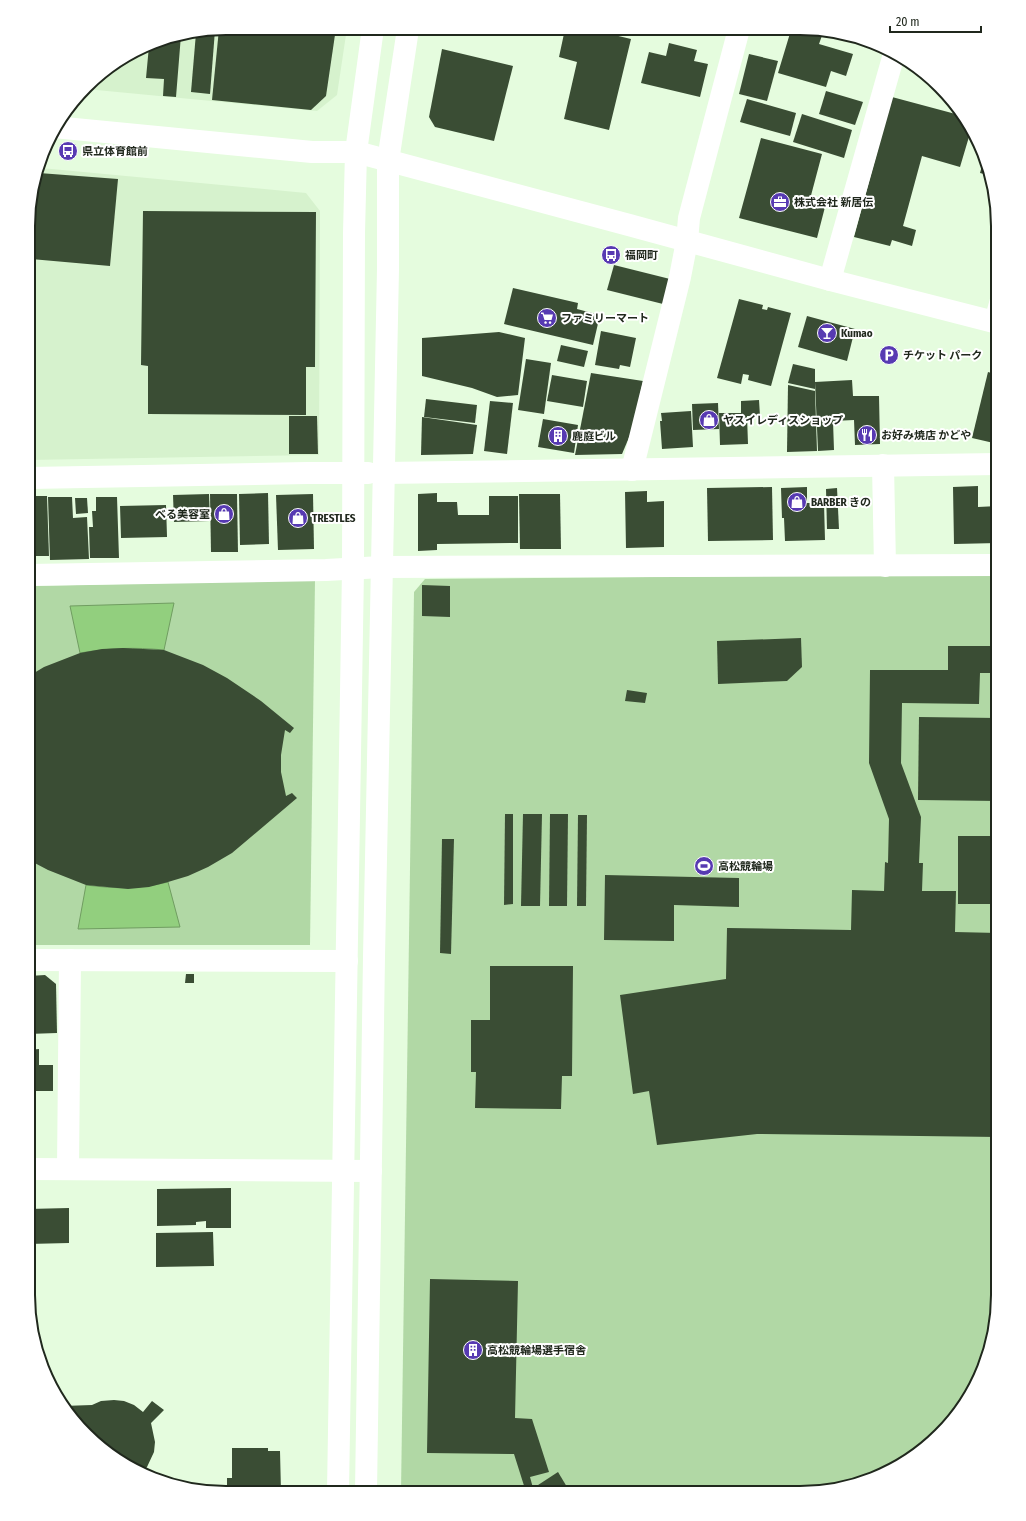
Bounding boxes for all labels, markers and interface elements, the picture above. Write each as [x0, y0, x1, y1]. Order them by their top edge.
scale bar [890, 8, 981, 34]
text: 20 m [896, 15, 920, 29]
bus stop icon: 県立体育館前 [57, 140, 79, 162]
place label: 県立体育館前 [82, 145, 148, 158]
office icon: 株式会社 新居伝 [769, 191, 791, 213]
place label: 株式会社 新居伝 [794, 196, 873, 209]
bus stop icon: 福岡町 [600, 244, 622, 266]
place label: 福岡町 [625, 249, 658, 262]
supermarket icon: ファミリーマート [536, 307, 558, 329]
place label: ファミリーマート [561, 312, 649, 325]
bar icon: Kumao [816, 322, 838, 344]
place label: Kumao [841, 327, 873, 340]
parking icon: チケット パーク [878, 344, 900, 366]
place label: チケット パーク [903, 349, 982, 362]
shop icon: ヤスイレディスショップ [698, 409, 720, 431]
place label: ヤスイレディスショップ [723, 414, 843, 427]
restaurant icon: お好み焼店 かどや [856, 424, 878, 446]
building icon: 鹿庭ビル [547, 425, 569, 447]
place label: お好み焼店 かどや [881, 429, 971, 442]
place label: 鹿庭ビル [572, 430, 616, 443]
shop icon: BARBER きの [786, 491, 808, 513]
place label: BARBER きの [811, 496, 871, 509]
shop icon: べる美容室 [213, 503, 235, 525]
shop icon: TRESTLES [287, 507, 309, 529]
place label: べる美容室 [155, 508, 210, 521]
place label: TRESTLES [312, 512, 356, 525]
sports icon: 高松競輪場 [693, 855, 715, 877]
place label: 高松競輪場 [718, 860, 773, 873]
building icon: 高松競輪場選手宿舎 [462, 1339, 484, 1361]
place label: 高松競輪場選手宿舎 [487, 1344, 587, 1357]

